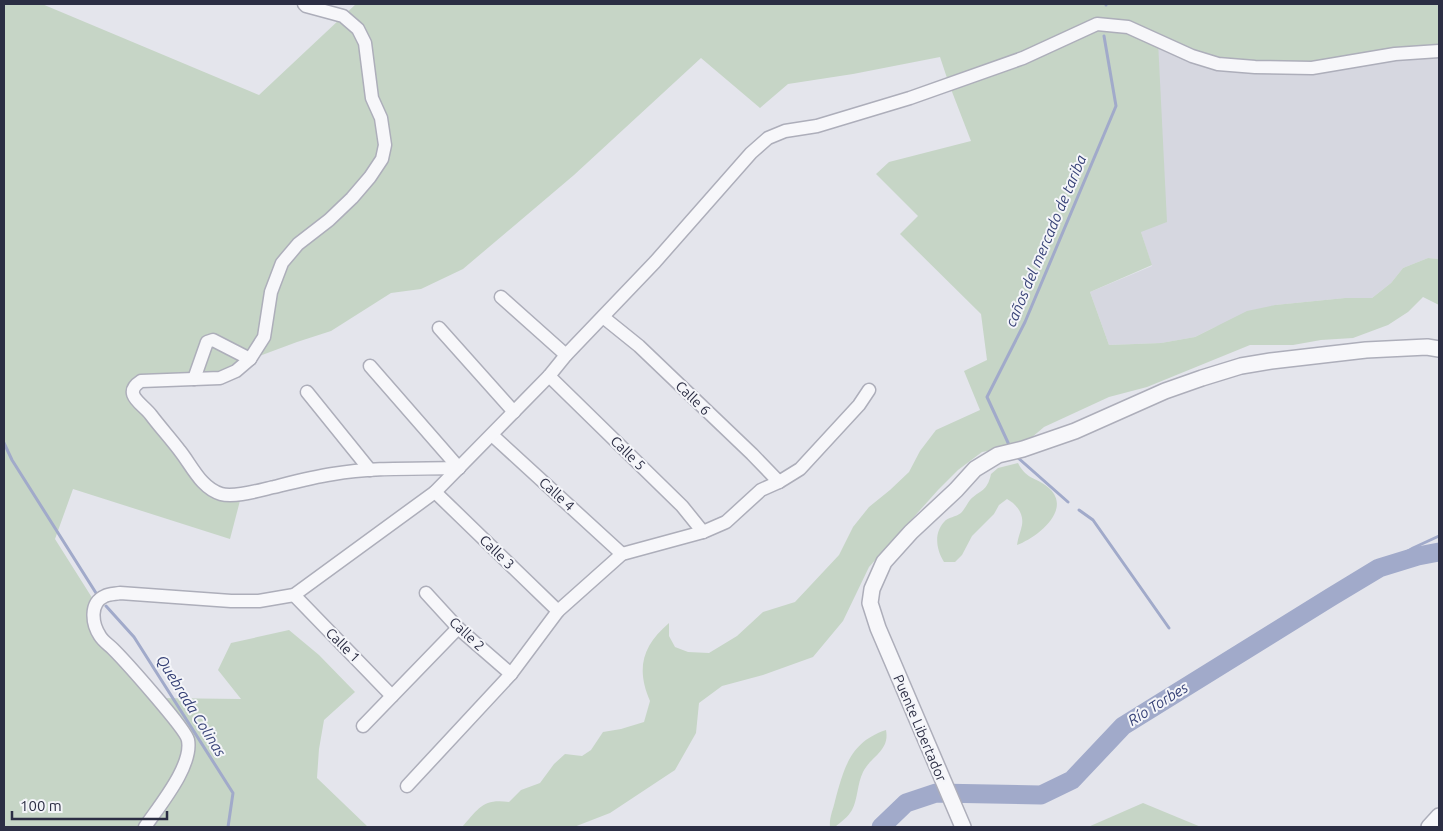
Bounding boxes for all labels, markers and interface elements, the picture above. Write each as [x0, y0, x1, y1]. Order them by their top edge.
water label: caños del mercado de tariba [1002, 152, 1089, 329]
street label: Calle 6 [672, 378, 714, 418]
street label: Calle 5 [607, 433, 649, 473]
street label: Calle 4 [536, 474, 578, 514]
street label: Calle 3 [476, 532, 518, 572]
street label: Calle 2 [446, 614, 488, 654]
street label: Calle 1 [323, 625, 363, 665]
water label: Quebrada Colinas [152, 652, 230, 761]
street label: Puente Libertador [890, 672, 950, 785]
water label: Río Torbes [1125, 678, 1191, 729]
scale bar [12, 788, 168, 820]
text: 100 m [20, 797, 62, 814]

